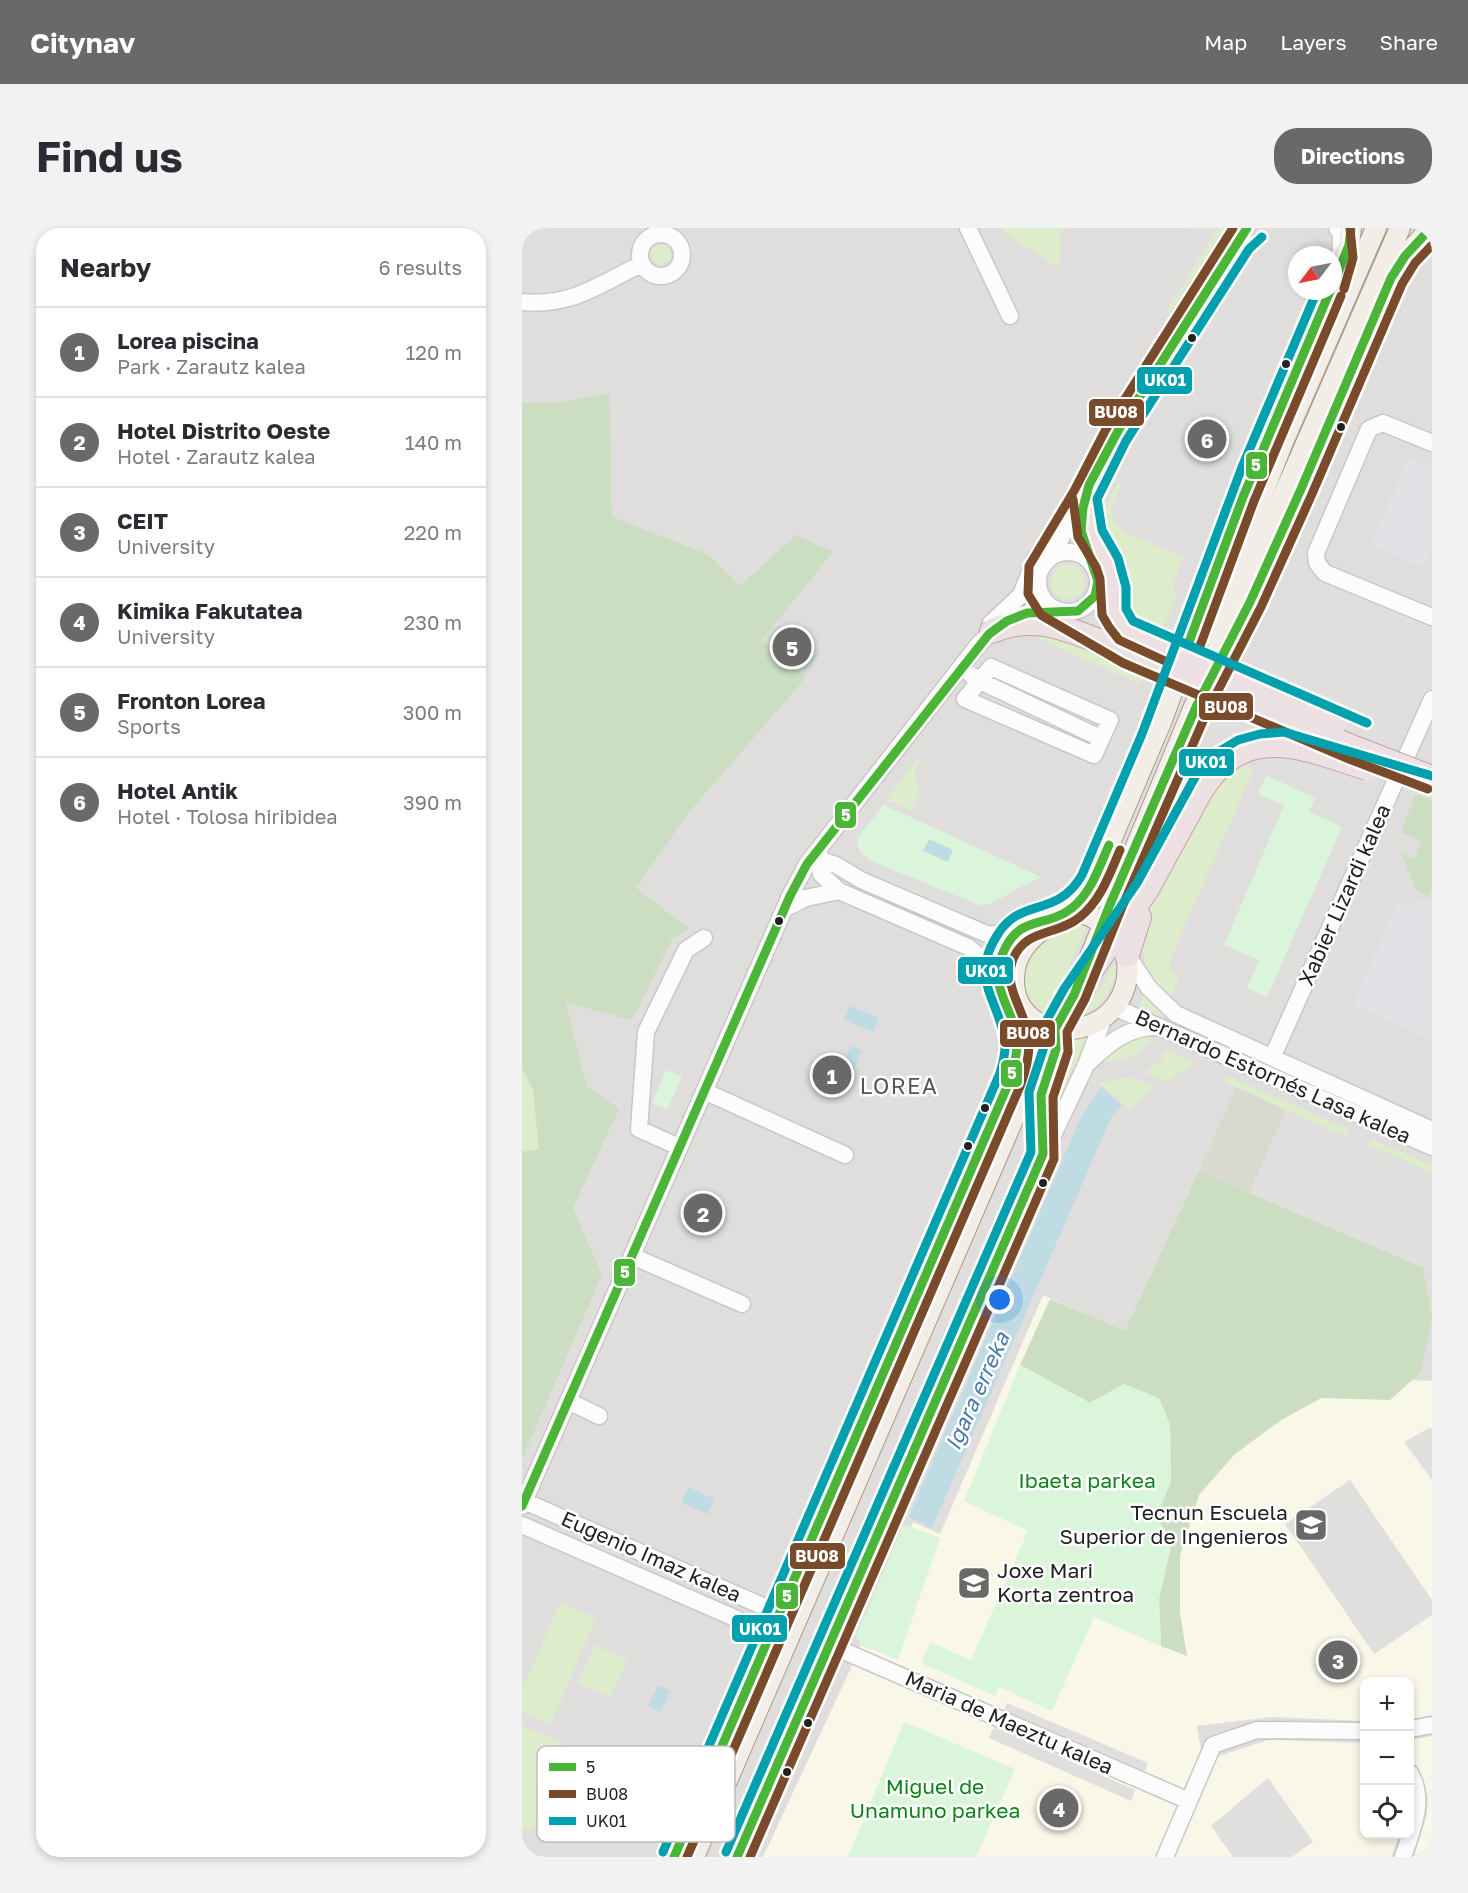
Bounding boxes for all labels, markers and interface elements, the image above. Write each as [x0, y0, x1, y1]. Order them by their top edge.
text: Citynav [30, 26, 135, 59]
text: Map [1204, 29, 1247, 55]
text: Layers [1280, 29, 1347, 55]
text: Share [1380, 29, 1438, 55]
button: Directions [1274, 128, 1432, 184]
text: Find us [36, 131, 183, 181]
north arrow [1288, 246, 1342, 300]
text: Nearby [60, 252, 151, 283]
text: 6 results [378, 255, 462, 279]
text: Lorea piscina [117, 327, 259, 354]
unlabelled marker [1186, 332, 1198, 344]
text: 1 [74, 340, 85, 364]
text: 120 m [406, 340, 462, 364]
text: Park · Zarautz kalea [117, 354, 306, 378]
unlabelled marker [1280, 358, 1292, 370]
line badge: UK01 [1136, 366, 1193, 395]
text: UK01 [1144, 370, 1186, 390]
line badge: BU08 [1088, 398, 1145, 427]
text: BU08 [1094, 402, 1138, 422]
pin: 6 [1188, 416, 1226, 462]
text: Hotel Distrito Oeste [117, 417, 330, 444]
unlabelled marker [1335, 421, 1347, 433]
text: 2 [73, 430, 86, 454]
text: 140 m [405, 430, 462, 454]
text: Hotel · Zarautz kalea [117, 444, 316, 468]
line badge: 5 [1245, 451, 1268, 480]
text: 5 [1251, 455, 1261, 475]
text: CEIT [117, 507, 168, 534]
text: 3 [73, 520, 86, 544]
text: 220 m [404, 520, 462, 544]
text: University [117, 534, 215, 558]
text: Kimika Fakutatea [117, 597, 302, 624]
text: 4 [73, 610, 86, 634]
text: 230 m [404, 610, 462, 634]
text: University [117, 624, 215, 648]
pin: 5 [772, 624, 812, 670]
text: Fronton Lorea [117, 687, 265, 714]
line badge: BU08 [1198, 692, 1254, 721]
text: BU08 [1204, 697, 1248, 717]
text: 5 [73, 700, 86, 724]
text: 300 m [403, 700, 462, 724]
text: Sports [117, 714, 181, 738]
line badge: UK01 [1178, 748, 1235, 777]
text: UK01 [1185, 752, 1227, 772]
text: Hotel Antik [117, 777, 238, 804]
text: 6 [73, 790, 86, 814]
text: 390 m [403, 790, 462, 814]
street label: Xabier Lizardi kalea [1292, 800, 1396, 989]
line badge: 5 [834, 801, 857, 829]
text: Hotel · Tolosa hiribidea [117, 804, 338, 828]
text: 5 [841, 805, 851, 825]
unlabelled marker [773, 915, 785, 927]
line badge: UK01 [957, 956, 1014, 985]
text: UK01 [965, 961, 1007, 981]
street label: Bernardo Estornés Lasa kalea [1132, 1003, 1415, 1149]
line badge: BU08 [999, 1019, 1056, 1048]
text: BU08 [1006, 1023, 1050, 1043]
pin: 1 [812, 1052, 852, 1098]
line badge: 5 [1000, 1059, 1023, 1088]
text: 5 [1007, 1063, 1017, 1083]
district label: LOREA [860, 1072, 938, 1099]
unlabelled marker [979, 1102, 991, 1114]
unlabelled marker [962, 1140, 974, 1152]
unlabelled marker [1037, 1177, 1049, 1189]
pin: 2 [684, 1190, 723, 1236]
line badge: 5 [613, 1258, 636, 1287]
text: 5 [620, 1262, 630, 1282]
your location [985, 1285, 1014, 1314]
water label: Igara erreka [939, 1326, 1015, 1454]
park label: Ibaeta parkea [1018, 1467, 1156, 1493]
place label: Tecnun Escuela Superior de Ingenieros [1060, 1499, 1288, 1549]
street label: Eugenio Imaz kalea [557, 1505, 745, 1607]
school or university icon: Tecnun Escuela Superior de Ingenieros [1293, 1507, 1329, 1543]
line badge: BU08 [789, 1542, 846, 1570]
text: BU08 [795, 1546, 839, 1566]
place label: Joxe Mari Korta zentroa [997, 1557, 1134, 1607]
school or university icon: Joxe Mari Korta zentroa [956, 1565, 992, 1601]
line badge: 5 [775, 1582, 799, 1610]
text: 5 [782, 1586, 792, 1606]
line badge: UK01 [731, 1614, 788, 1643]
text: UK01 [739, 1619, 781, 1639]
pin: 3 [1318, 1638, 1358, 1682]
street label: Maria de Maeztu kalea [901, 1664, 1117, 1780]
map controls [1360, 1677, 1414, 1839]
button: + [1360, 1677, 1414, 1731]
unlabelled marker [802, 1717, 814, 1729]
button: − [1360, 1731, 1414, 1785]
legend [537, 1746, 735, 1842]
text: 5 [586, 1757, 595, 1777]
unlabelled marker [781, 1766, 793, 1778]
park label: Miguel de Unamuno parkea [850, 1773, 1020, 1823]
text: BU08 [586, 1784, 628, 1804]
button: locate [1360, 1785, 1414, 1839]
pin: 4 [1040, 1786, 1078, 1830]
text: UK01 [586, 1811, 627, 1831]

